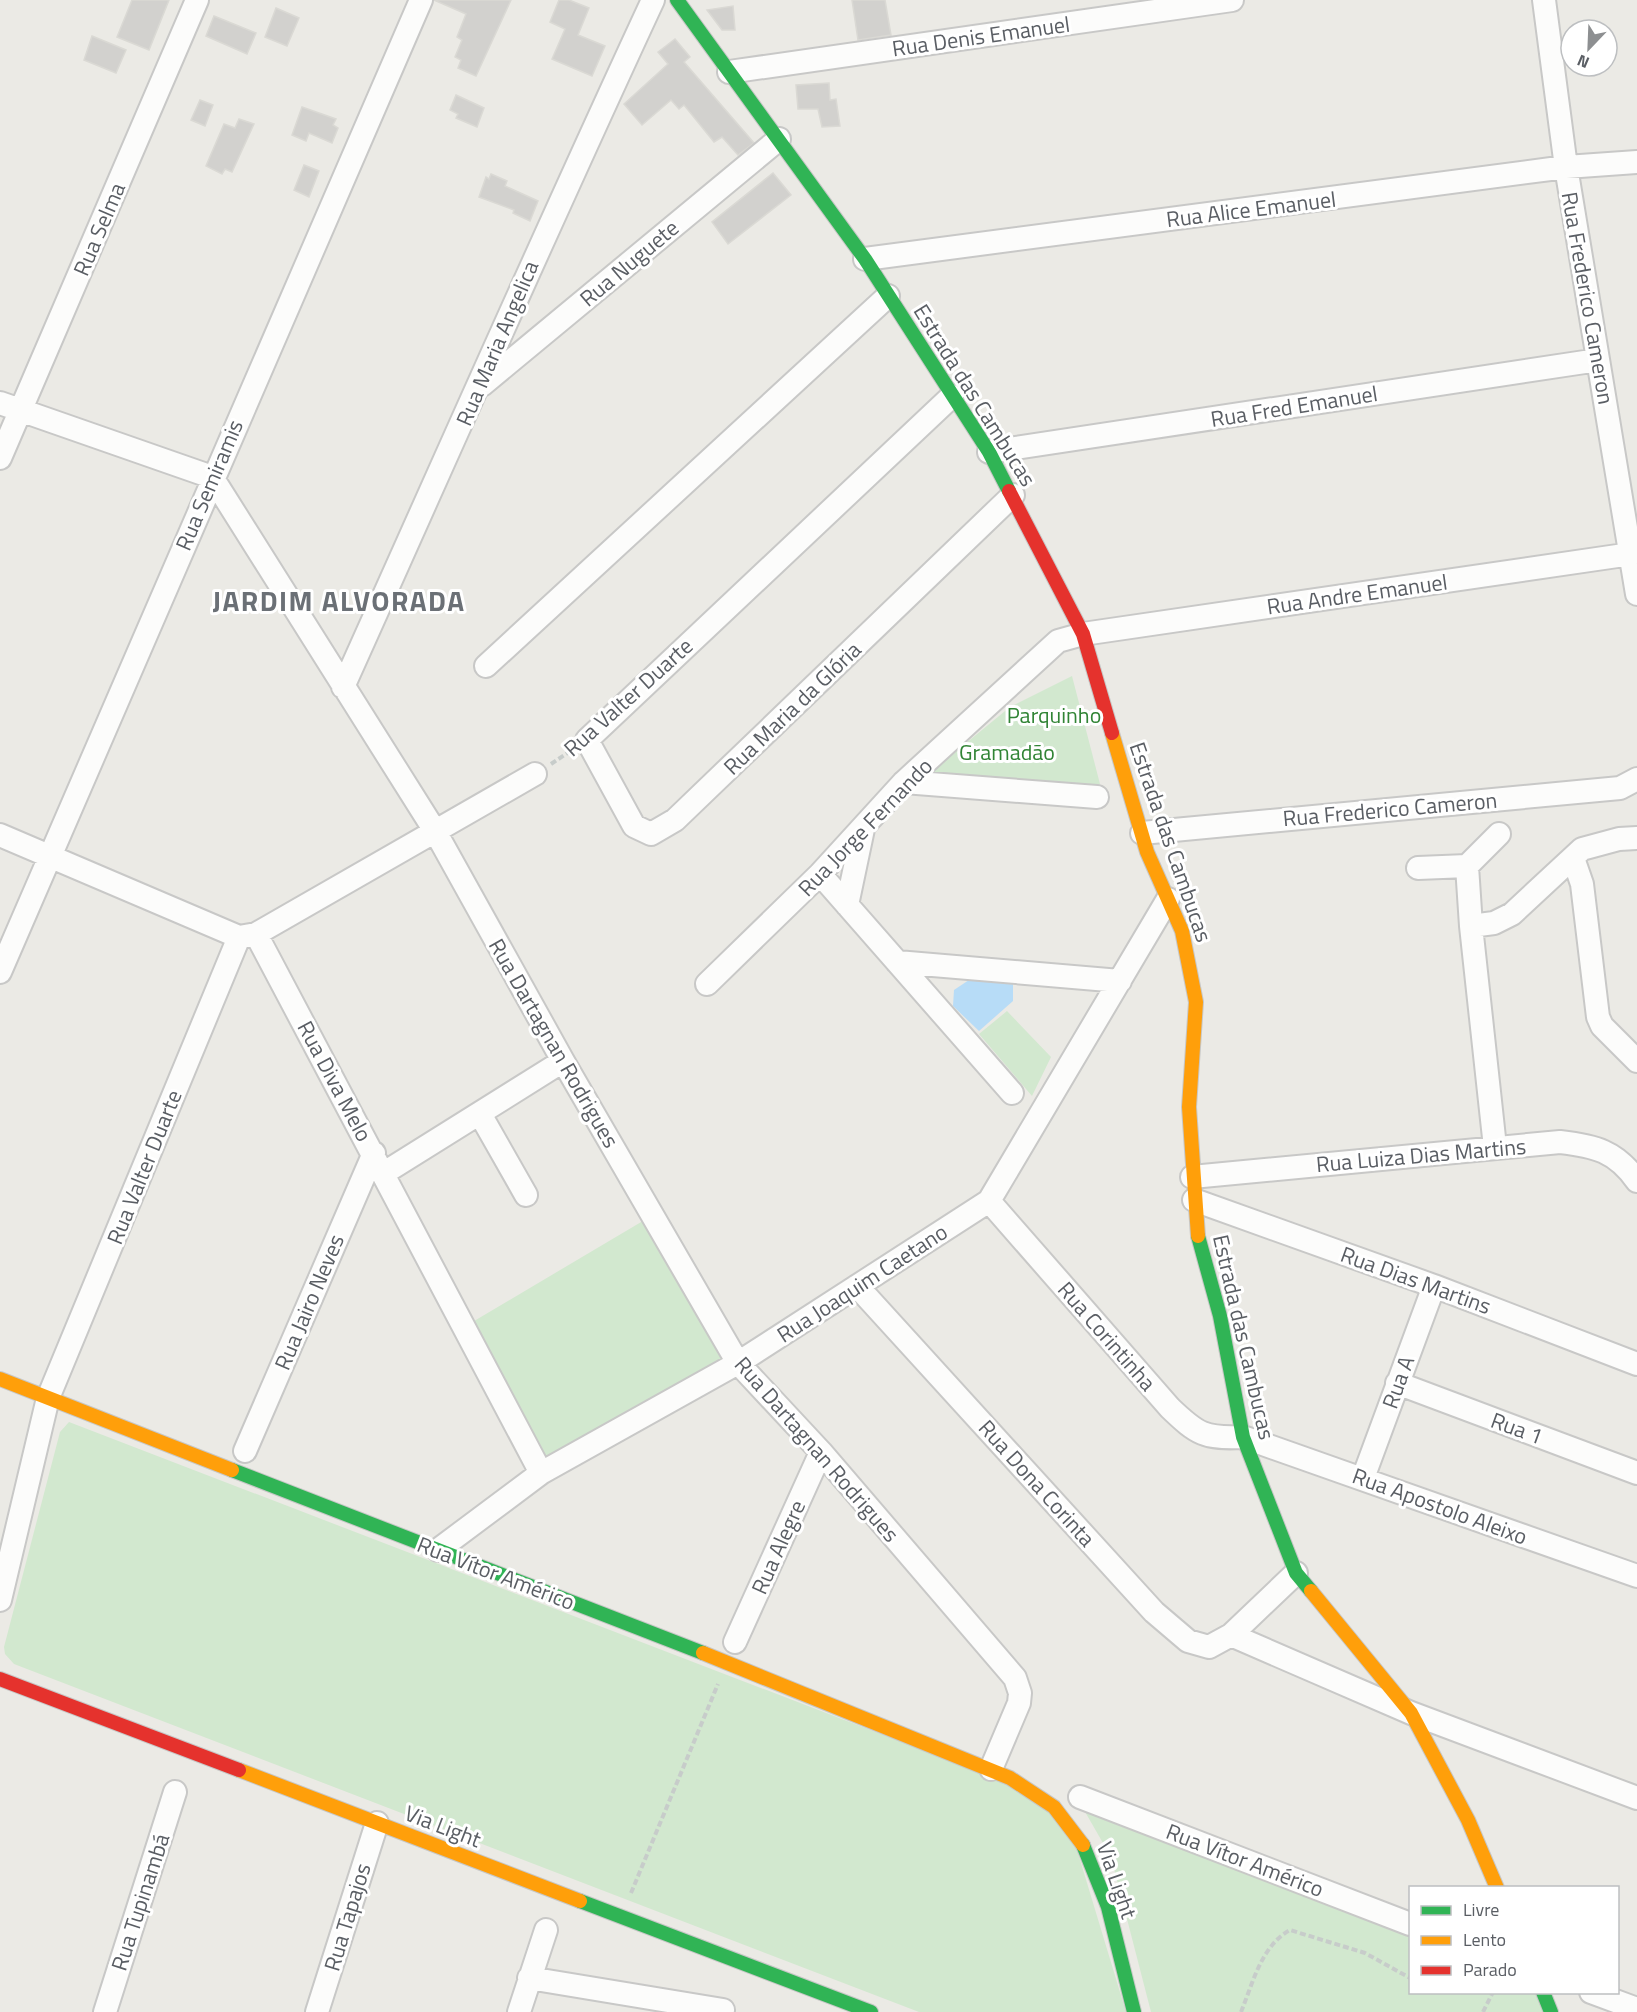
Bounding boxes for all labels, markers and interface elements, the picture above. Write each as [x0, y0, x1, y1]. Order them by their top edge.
street label: Rua Denis Emanuel [890, 7, 1072, 65]
north arrow [1559, 18, 1619, 78]
text: N [1573, 49, 1593, 75]
street label: Rua Selma [64, 177, 134, 281]
street label: Rua Alice Emanuel [1164, 182, 1338, 236]
street label: Rua Frederico Cameron [1553, 189, 1623, 407]
street label: Rua Nuguete [572, 211, 686, 315]
street label: Rua Maria Angelica [447, 255, 547, 431]
street label: Estrada das Cambucas [905, 297, 1045, 493]
street label: Rua Fred Emanuel [1208, 376, 1380, 436]
street label: Rua Semiramis [166, 414, 252, 556]
street label: Rua Andre Emanuel [1264, 564, 1450, 624]
district label: JARDIM ALVORADA [212, 579, 466, 622]
street label: Rua Valter Duarte [556, 630, 700, 764]
street label: Rua Maria da Glória [715, 633, 869, 783]
park label: Parquinho [1007, 698, 1101, 732]
park label: Gramadão [959, 735, 1055, 769]
street label: Estrada das Cambucas [1121, 737, 1221, 947]
street label: Rua Jorge Fernando [790, 750, 940, 904]
street label: Rua Frederico Cameron [1281, 783, 1499, 835]
street label: Rua Dartagnan Rodrigues [480, 932, 628, 1154]
street label: Rua Diva Melo [289, 1015, 381, 1147]
street label: Rua Valter Duarte [98, 1085, 190, 1249]
street label: Rua Luiza Dias Martins [1315, 1129, 1527, 1181]
street label: Rua Joaquim Caetano [770, 1215, 954, 1351]
street label: Rua Jairo Neves [265, 1229, 353, 1375]
street label: Estrada das Cambucas [1204, 1231, 1284, 1443]
street label: Rua Dias Martins [1336, 1237, 1496, 1323]
street label: Rua Corintinha [1050, 1274, 1164, 1398]
street label: Rua Dartagnan Rodrigues [727, 1349, 907, 1549]
street label: Rua A [1373, 1351, 1423, 1413]
street label: Rua 1 [1486, 1403, 1548, 1453]
street label: Rua Dona Corinta [971, 1412, 1103, 1554]
street label: Rua Apostolo Aleixo [1348, 1459, 1532, 1553]
street label: Rua Alegre [742, 1494, 814, 1600]
street label: Rua Vítor Américo [412, 1527, 580, 1619]
street label: Via Light [400, 1796, 487, 1856]
street label: Rua Vítor Américo [1161, 1814, 1329, 1906]
street label: Rua Tupinambá [102, 1829, 178, 1975]
street label: Via Light [1088, 1837, 1146, 1923]
street label: Rua Tapajos [315, 1859, 379, 1975]
legend [1409, 1886, 1619, 1994]
text: Livre [1463, 1896, 1499, 1923]
text: Lento [1463, 1926, 1506, 1953]
text: Parado [1463, 1956, 1517, 1983]

